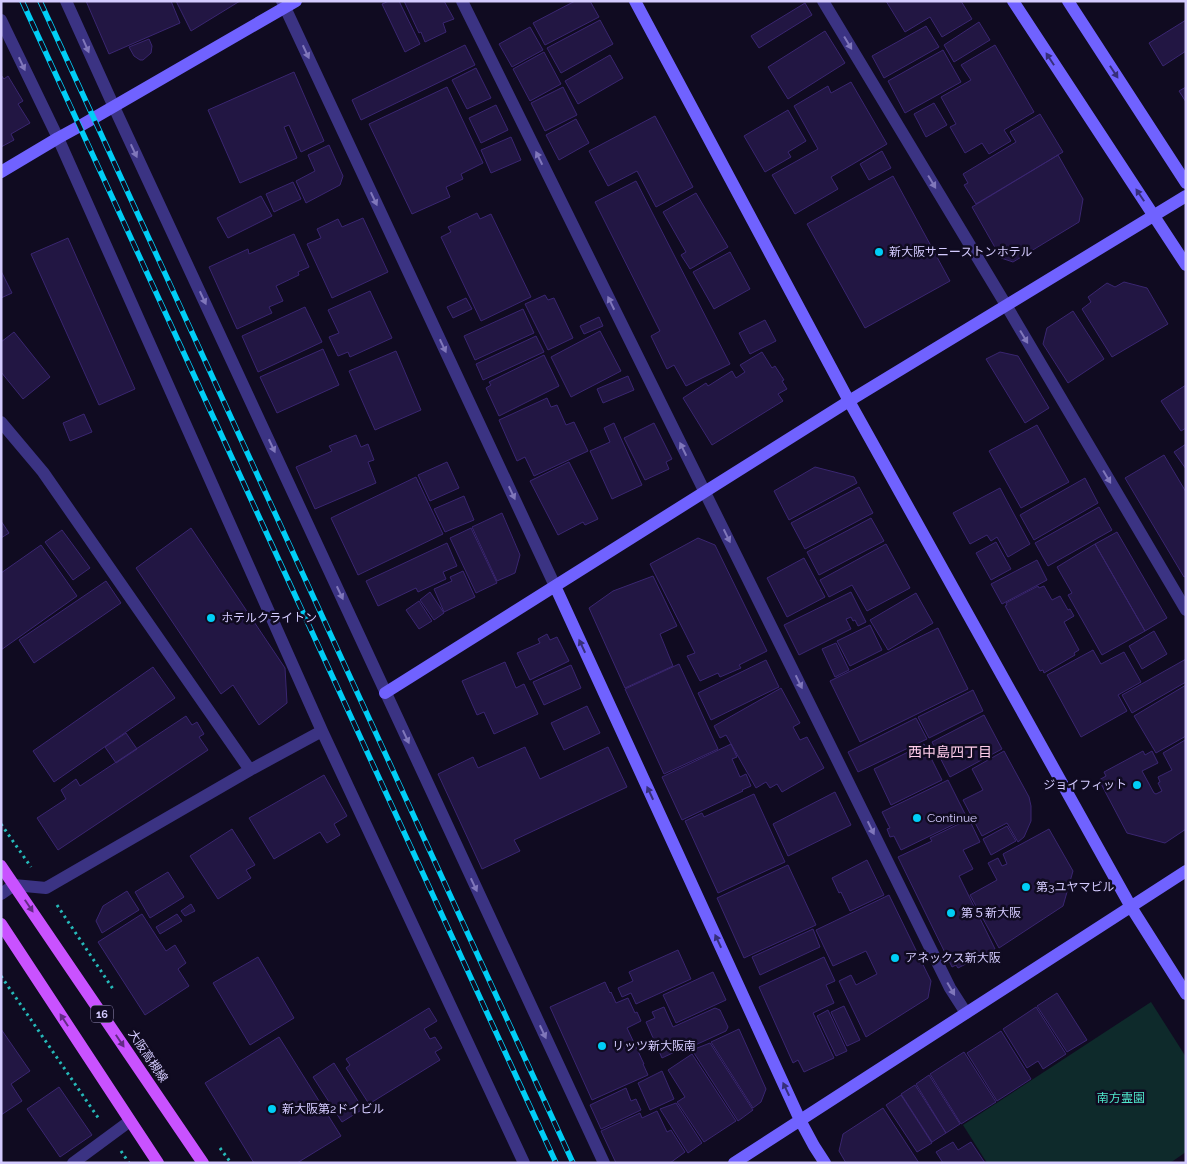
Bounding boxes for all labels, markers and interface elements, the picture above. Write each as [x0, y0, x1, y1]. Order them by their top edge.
one-way arrow [844, 37, 853, 50]
one-way arrow [82, 39, 90, 53]
one-way arrow [302, 45, 310, 59]
one-way arrow [1046, 52, 1055, 66]
one-way arrow [18, 57, 26, 71]
one-way arrow [1109, 65, 1118, 78]
one-way arrow [131, 144, 139, 158]
one-way arrow [535, 151, 543, 165]
one-way arrow [927, 176, 936, 189]
one-way arrow [1135, 188, 1144, 202]
one-way arrow [371, 192, 379, 206]
place label: 新大阪サニーストンホテル [889, 245, 1032, 259]
marker: 新大阪サニーストンホテル [873, 246, 885, 258]
one-way arrow [199, 291, 207, 306]
one-way arrow [607, 296, 615, 311]
one-way arrow [1020, 330, 1029, 343]
one-way arrow [439, 339, 447, 353]
one-way arrow [268, 439, 276, 453]
one-way arrow [679, 442, 687, 456]
one-way arrow [1103, 469, 1111, 484]
one-way arrow [508, 486, 516, 500]
one-way arrow [723, 529, 731, 544]
one-way arrow [336, 586, 344, 600]
place label: ホテルクライトン [221, 611, 317, 625]
marker: ホテルクライトン [205, 612, 217, 624]
one-way arrow [578, 639, 586, 653]
one-way arrow [795, 675, 803, 689]
one-way arrow [402, 730, 410, 744]
district label: 西中島四丁目 [908, 744, 992, 760]
place label: ジョイフィット [1043, 778, 1127, 792]
marker: ジョイフィット [1131, 779, 1143, 791]
one-way arrow [646, 786, 654, 800]
place label: Continue [927, 811, 977, 825]
marker: Continue [911, 812, 923, 824]
one-way arrow [867, 821, 875, 835]
one-way arrow [471, 878, 479, 892]
place label: 第3ユヤマビル [1036, 880, 1114, 894]
marker: 第3ユヤマビル [1020, 881, 1032, 893]
one-way arrow [24, 899, 34, 913]
place label: 第５新大阪 [961, 906, 1021, 920]
marker: 第５新大阪 [945, 907, 957, 919]
one-way arrow [714, 934, 722, 948]
place label: アネックス新大阪 [905, 951, 1001, 965]
marker: アネックス新大阪 [889, 952, 901, 964]
one-way arrow [947, 982, 955, 996]
road number: 16 [91, 1006, 113, 1022]
one-way arrow [59, 1013, 69, 1027]
one-way arrow [539, 1025, 547, 1039]
street label: 大阪高槻線 [125, 1027, 171, 1085]
one-way arrow [115, 1034, 125, 1047]
place label: リッツ新大阪南 [612, 1039, 696, 1053]
marker: リッツ新大阪南 [596, 1040, 608, 1052]
one-way arrow [782, 1082, 790, 1096]
park label: 南方霊園 [1097, 1091, 1145, 1105]
place label: 新大阪第2ドイビル [282, 1102, 384, 1116]
marker: 新大阪第2ドイビル [266, 1103, 278, 1115]

